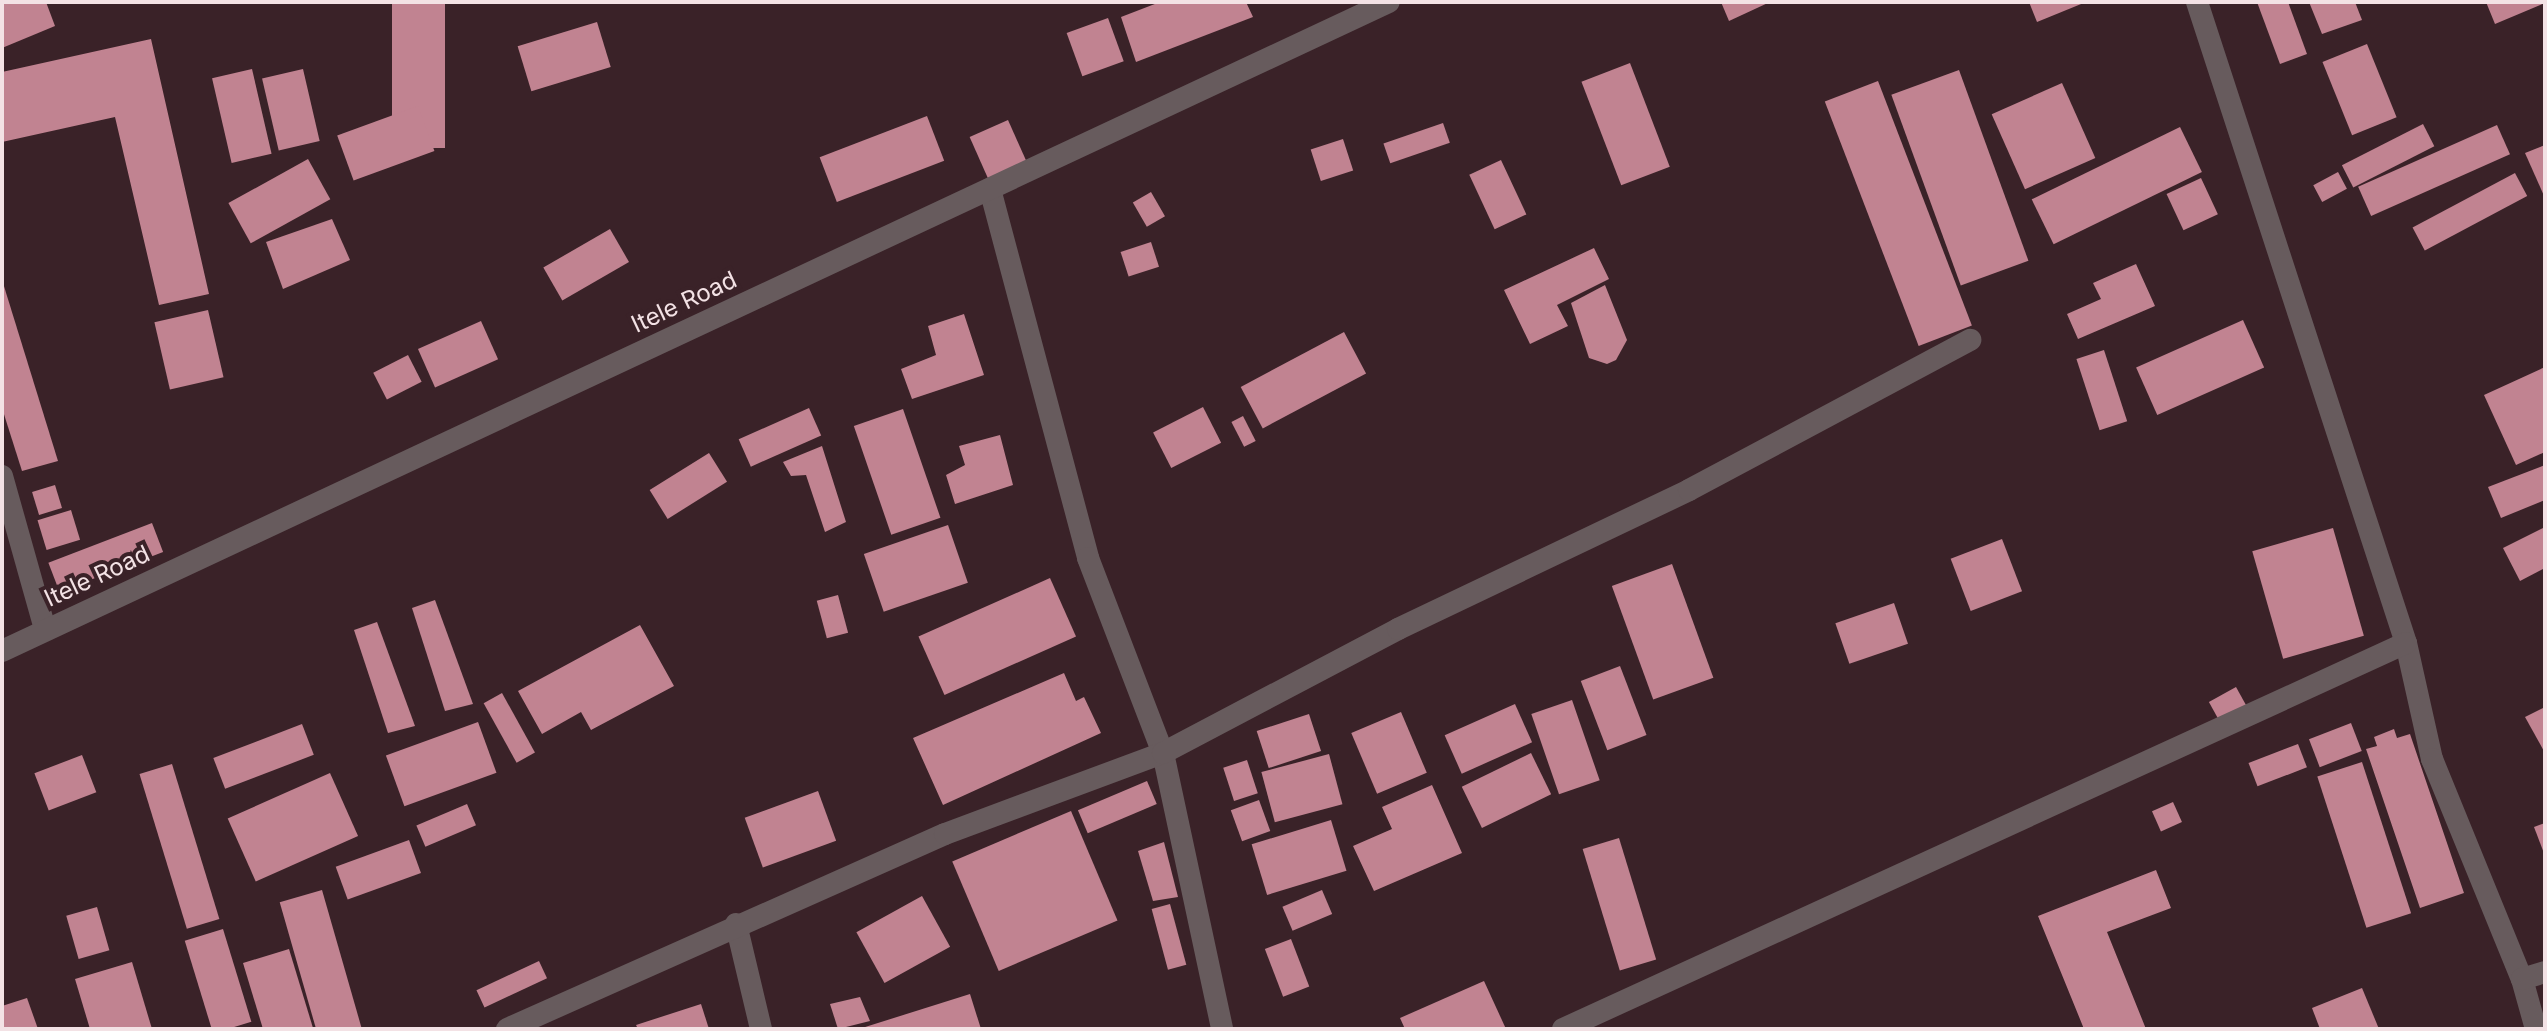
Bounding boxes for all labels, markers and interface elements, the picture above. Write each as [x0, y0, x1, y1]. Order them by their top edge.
street label: Itele Road [627, 265, 741, 339]
street label: Itele Road [40, 539, 154, 613]

